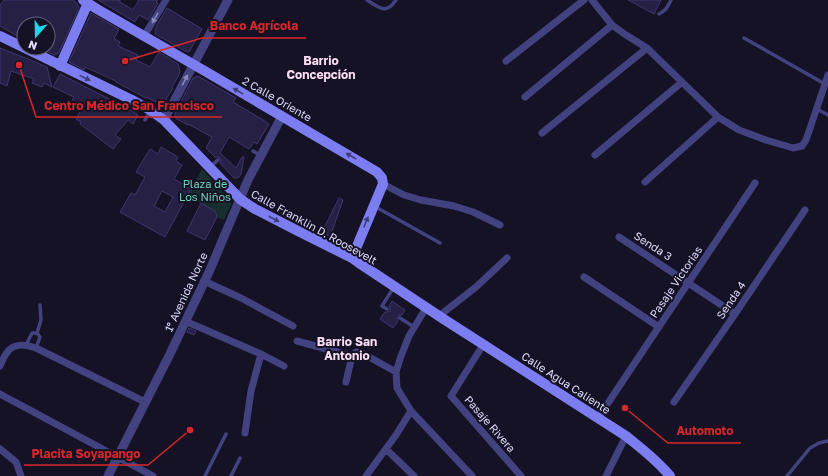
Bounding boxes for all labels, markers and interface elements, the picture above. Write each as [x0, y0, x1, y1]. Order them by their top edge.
one-way arrow [151, 12, 158, 24]
callout: Banco Agrícola [202, 14, 306, 38]
north arrow [16, 16, 56, 56]
text: Banco Agrícola [210, 18, 298, 33]
text: N [26, 38, 39, 53]
district label: Barrio Concepción [287, 53, 356, 82]
street label: 2 Calle Oriente [240, 73, 314, 124]
one-way arrow [182, 74, 188, 85]
one-way arrow [80, 75, 91, 81]
one-way arrow [232, 87, 244, 94]
callout: Centro Médico San Francisco [36, 93, 222, 117]
text: Centro Médico San Francisco [44, 98, 214, 113]
one-way arrow [345, 153, 356, 160]
park label: Plaza de Los Niños [179, 177, 231, 203]
street label: Calle Franklin D. Roosevelt [249, 187, 379, 267]
one-way arrow [268, 215, 279, 222]
one-way arrow [364, 216, 370, 228]
street label: Senda 3 [632, 229, 675, 263]
street label: Pasaje Victorias [647, 243, 705, 320]
street label: 1° Avenida Norte [161, 250, 210, 334]
street label: Senda 4 [713, 278, 748, 321]
district label: Barrio San Antonio [317, 334, 377, 363]
street label: Calle Agua Caliente [519, 349, 613, 416]
street label: Pasaje Rivera [462, 393, 518, 455]
callout: Automoto [668, 419, 741, 443]
text: Automoto [676, 423, 734, 438]
callout: Placita Soyapango [24, 441, 148, 465]
text: Placita Soyapango [32, 446, 140, 461]

